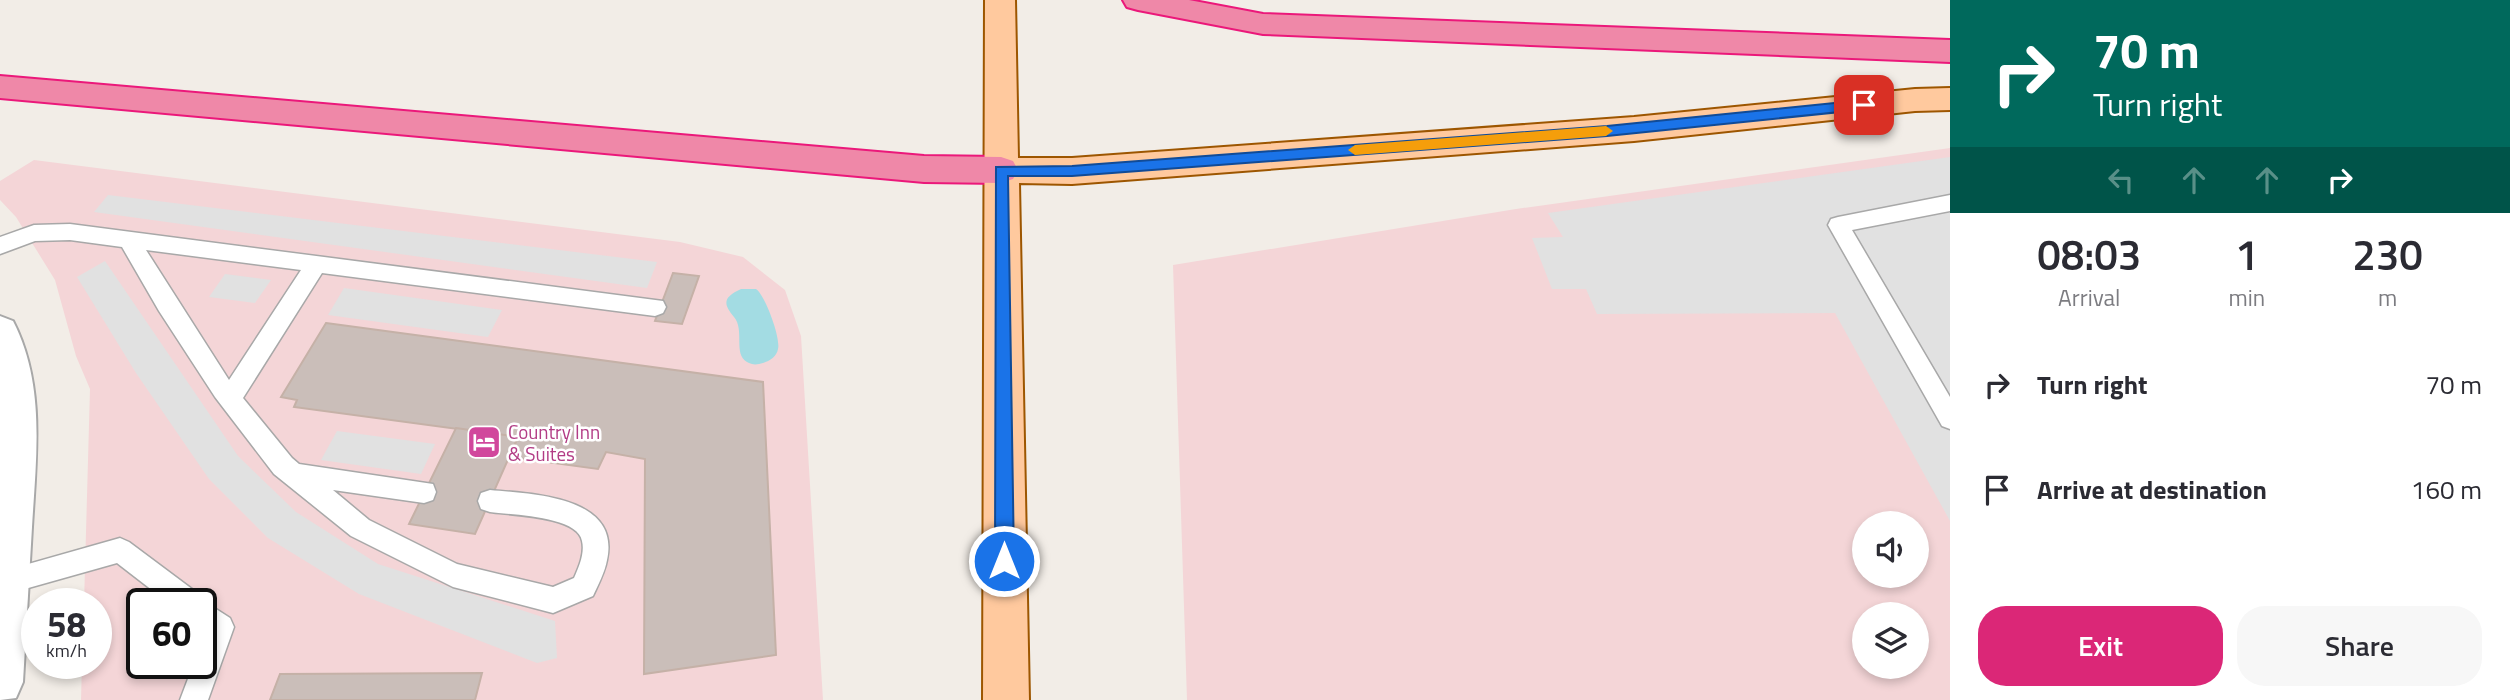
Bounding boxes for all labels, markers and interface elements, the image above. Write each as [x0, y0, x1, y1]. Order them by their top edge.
text: 70 m [2093, 12, 2200, 87]
icon: right [1978, 28, 2069, 119]
pin [1834, 75, 1894, 135]
text: Turn right [2093, 80, 2222, 128]
icon: arrive [1845, 86, 1883, 124]
icon: left [2102, 161, 2140, 199]
icon: ahead [2175, 161, 2213, 199]
icon: ahead [2248, 161, 2286, 199]
icon: right [2321, 161, 2359, 199]
text: 08:03 [2037, 222, 2141, 286]
text: 1 [2235, 222, 2259, 286]
text: 230 [2352, 222, 2423, 286]
text: Arrival [2058, 280, 2120, 315]
text: min [2228, 280, 2265, 315]
text: m [2378, 280, 2397, 315]
text: Turn right [2037, 365, 2148, 404]
text: 70 m [2425, 365, 2482, 404]
icon: right [1978, 366, 2016, 404]
place label: Country Inn & Suites [508, 417, 600, 468]
hotel icon: Country Inn & Suites [465, 423, 503, 461]
text: Arrive at destination [2037, 470, 2267, 509]
text: 160 m [2411, 470, 2482, 509]
icon: arrive [1978, 471, 2016, 509]
map controls [1852, 511, 1929, 679]
button: sound [1852, 511, 1929, 588]
position arrow [967, 524, 1041, 598]
speed limit sign: 60 [126, 588, 217, 679]
text: 58 [47, 597, 86, 651]
button: layers [1852, 602, 1929, 679]
button: Exit [1978, 606, 2223, 686]
button: Share [2237, 606, 2482, 686]
text: km/h [46, 637, 87, 664]

